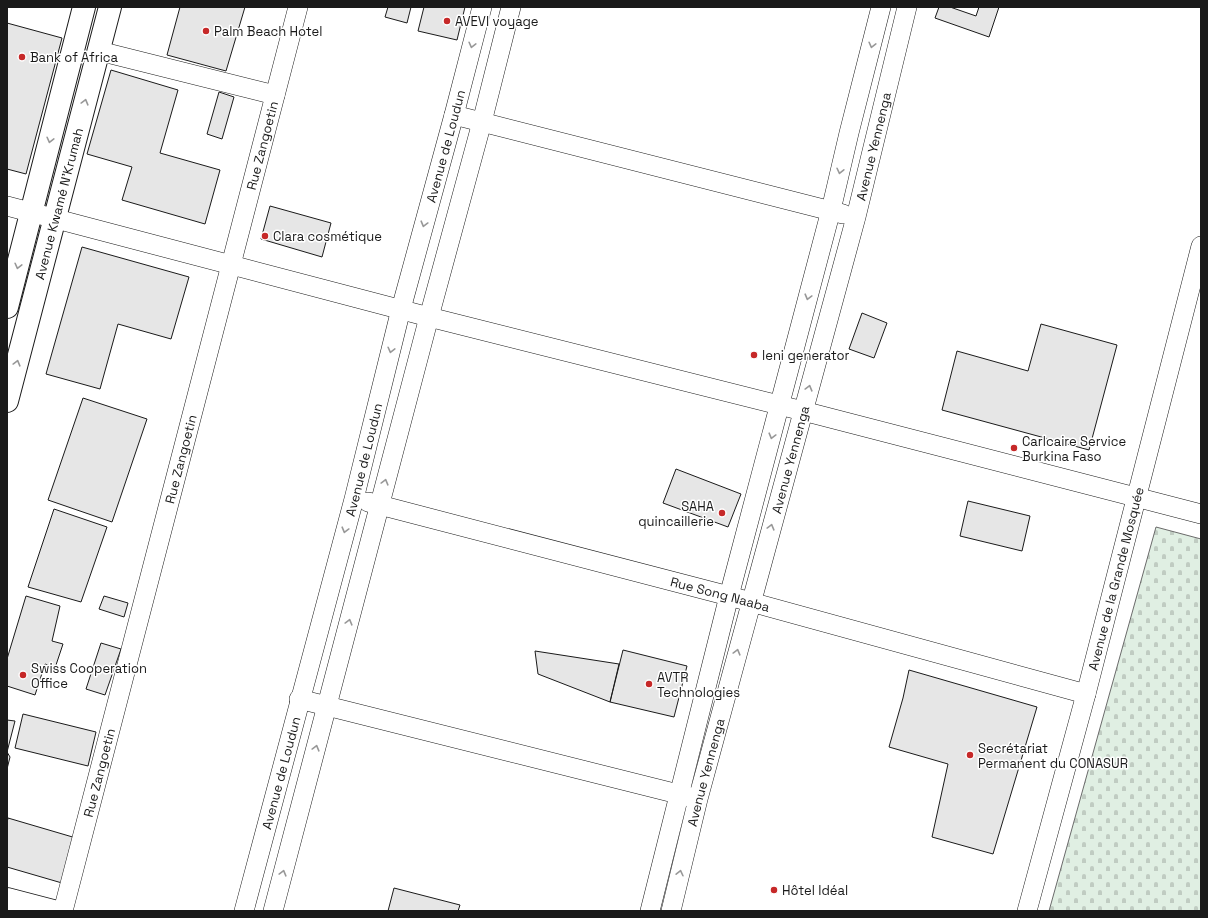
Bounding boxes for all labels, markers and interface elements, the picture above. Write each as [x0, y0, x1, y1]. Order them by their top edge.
place label: AVEVI voyage [455, 13, 539, 30]
marker: AVEVI voyage [442, 16, 452, 26]
place label: Palm Beach Hotel [214, 23, 322, 40]
marker: Palm Beach Hotel [201, 26, 211, 36]
one-way arrow [469, 42, 477, 48]
one-way arrow [868, 42, 876, 48]
place label: Bank of Africa [30, 49, 119, 66]
marker: Bank of Africa [17, 52, 27, 62]
street label: Avenue de Loudun [422, 88, 469, 204]
street label: Avenue Yennenga [852, 90, 895, 202]
one-way arrow [81, 99, 89, 105]
street label: Rue Zangoetin [242, 99, 282, 192]
street label: Avenue Kwamé N'Krumah [31, 126, 87, 281]
one-way arrow [46, 136, 55, 143]
one-way arrow [837, 168, 845, 174]
one-way arrow [421, 221, 429, 228]
place label: Clara cosmétique [273, 228, 382, 245]
marker: Clara cosmétique [260, 231, 270, 241]
one-way arrow [14, 262, 23, 269]
one-way arrow [805, 294, 813, 300]
one-way arrow [387, 346, 396, 353]
place label: leni generator [762, 347, 850, 364]
marker: leni generator [749, 350, 759, 360]
one-way arrow [12, 360, 21, 367]
one-way arrow [804, 385, 813, 392]
street label: Avenue de Loudun [341, 401, 386, 518]
street label: Avenue Yennenga [767, 403, 813, 515]
street label: Rue Zangoetin [161, 413, 200, 505]
one-way arrow [768, 432, 777, 439]
place label: Carlcaire Service Burkina Faso [1022, 433, 1126, 465]
marker: Carlcaire Service Burkina Faso [1009, 443, 1019, 453]
one-way arrow [381, 479, 389, 486]
street label: Avenue de la Grande Mosquée [1084, 485, 1147, 672]
place label: SAHA quincaillerie [638, 498, 714, 530]
marker: SAHA quincaillerie [717, 508, 727, 518]
one-way arrow [766, 524, 775, 531]
one-way arrow [341, 527, 350, 534]
street label: Rue Song Naaba [669, 573, 772, 615]
one-way arrow [344, 619, 353, 626]
one-way arrow [732, 649, 741, 656]
place label: Swiss Cooperation Office [31, 660, 147, 692]
place label: AVTR Technologies [657, 669, 740, 701]
marker: Swiss Cooperation Office [18, 670, 28, 680]
marker: AVTR Technologies [644, 679, 654, 689]
street label: Avenue de Loudun [258, 715, 304, 831]
street label: Avenue Yennenga [683, 716, 728, 828]
street label: Rue Zangoetin [79, 726, 119, 819]
place label: Secrétariat Permanent du CONASUR [978, 740, 1128, 772]
one-way arrow [311, 744, 320, 751]
marker: Secrétariat Permanent du CONASUR [965, 750, 975, 760]
one-way arrow [278, 870, 287, 877]
one-way arrow [676, 870, 684, 876]
place label: Hôtel Idéal [782, 882, 848, 899]
marker: Hôtel Idéal [769, 885, 779, 895]

